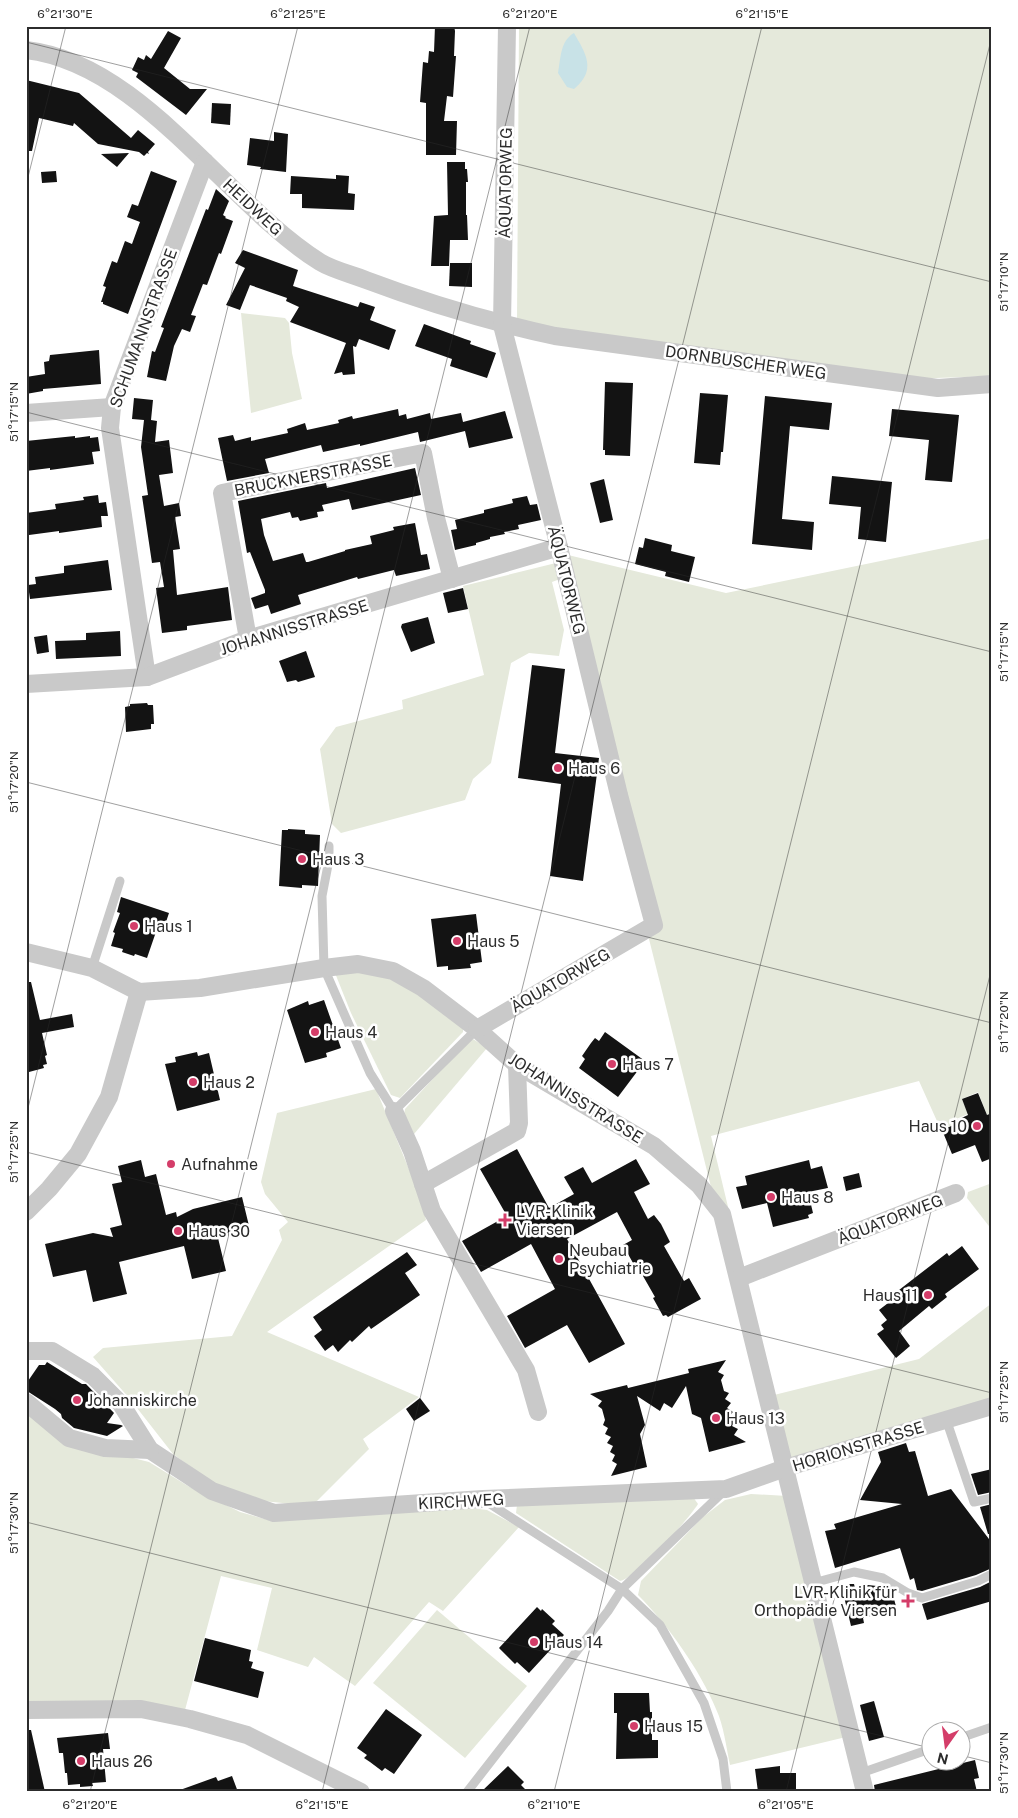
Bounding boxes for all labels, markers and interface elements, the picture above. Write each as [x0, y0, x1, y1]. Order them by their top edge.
text: 6°21'30"E [37, 7, 93, 21]
text: 6°21'25"E [270, 7, 326, 21]
text: 6°21'20"E [502, 7, 558, 21]
text: 6°21'15"E [735, 7, 789, 21]
street label: ÄQUATORWEG [494, 127, 516, 239]
street label: HEIDWEG [219, 175, 286, 240]
street label: SCHUMANNSTRASSE [106, 246, 181, 410]
text: 51°17'10"N [997, 252, 1011, 312]
street label: DORNBUSCHER WEG [664, 342, 828, 383]
text: 51°17'15"N [7, 382, 21, 442]
street label: BRUCKNERSTRASSE [233, 451, 394, 500]
street label: ÄQUATORWEG [544, 523, 590, 637]
street label: JOHANNISSTRASSE [218, 596, 371, 659]
text: 51°17'15"N [997, 622, 1011, 682]
text: 51°17'20"N [7, 751, 21, 813]
place label: Haus 6 [568, 759, 620, 778]
marker: Haus 6 [552, 762, 564, 774]
place label: Haus 3 [312, 850, 364, 869]
marker: Haus 3 [296, 853, 308, 865]
place label: Haus 1 [144, 917, 193, 936]
marker: Haus 1 [128, 920, 140, 932]
place label: Haus 5 [467, 932, 520, 951]
marker: Haus 5 [451, 935, 463, 947]
street label: ÄQUATORWEG [507, 943, 613, 1017]
text: 51°17'20"N [997, 991, 1011, 1053]
place label: Haus 4 [325, 1023, 377, 1042]
marker: Haus 4 [309, 1026, 321, 1038]
street label: JOHANNISSTRASSE [505, 1049, 646, 1147]
place label: Haus 7 [622, 1055, 674, 1074]
marker: Haus 7 [606, 1058, 618, 1070]
place label: Haus 2 [203, 1073, 255, 1092]
marker: Haus 2 [187, 1076, 199, 1088]
place label: Haus 10 [908, 1117, 967, 1136]
marker: Haus 10 [971, 1120, 983, 1132]
text: 51°17'25"N [7, 1121, 21, 1183]
place label: Aufnahme [181, 1155, 258, 1174]
marker: Aufnahme [165, 1158, 177, 1170]
place label: Haus 8 [781, 1188, 834, 1207]
street label: ÄQUATORWEG [834, 1190, 946, 1248]
marker: Haus 8 [765, 1191, 777, 1203]
place label: LVR-Klinik Viersen [516, 1202, 593, 1239]
marker: LVR-Klinik Viersen [498, 1213, 512, 1227]
place label: Haus 30 [188, 1222, 250, 1241]
marker: Haus 30 [172, 1225, 184, 1237]
place label: Neubau Psychiatrie [569, 1241, 651, 1278]
marker: Neubau Psychiatrie [553, 1253, 565, 1265]
place label: Haus 11 [863, 1286, 918, 1305]
marker: Haus 11 [922, 1289, 934, 1301]
text: 51°17'25"N [997, 1361, 1011, 1423]
place label: Johanniskirche [87, 1391, 197, 1410]
marker: Johanniskirche [71, 1394, 83, 1406]
place label: Haus 13 [726, 1409, 785, 1428]
marker: Haus 13 [710, 1412, 722, 1424]
street label: HORIONSTRASSE [790, 1417, 926, 1476]
street label: KIRCHWEG [417, 1490, 505, 1513]
text: 51°17'30"N [7, 1492, 21, 1554]
place label: LVR-Klinik für Orthopädie Viersen [754, 1583, 897, 1620]
marker: LVR-Klinik für Orthopädie Viersen [901, 1594, 915, 1608]
place label: Haus 14 [544, 1633, 603, 1652]
marker: Haus 14 [528, 1636, 540, 1648]
place label: Haus 15 [644, 1717, 703, 1736]
marker: Haus 15 [628, 1720, 640, 1732]
north arrow [920, 1720, 970, 1770]
text: 51°17'30"N [997, 1732, 1011, 1794]
text: N [936, 1750, 950, 1768]
place label: Haus 26 [91, 1752, 153, 1771]
marker: Haus 26 [75, 1755, 87, 1767]
text: 6°21'20"E [62, 1798, 118, 1812]
text: 6°21'15"E [295, 1798, 349, 1812]
text: 6°21'10"E [528, 1798, 580, 1812]
text: 6°21'05"E [758, 1798, 814, 1812]

